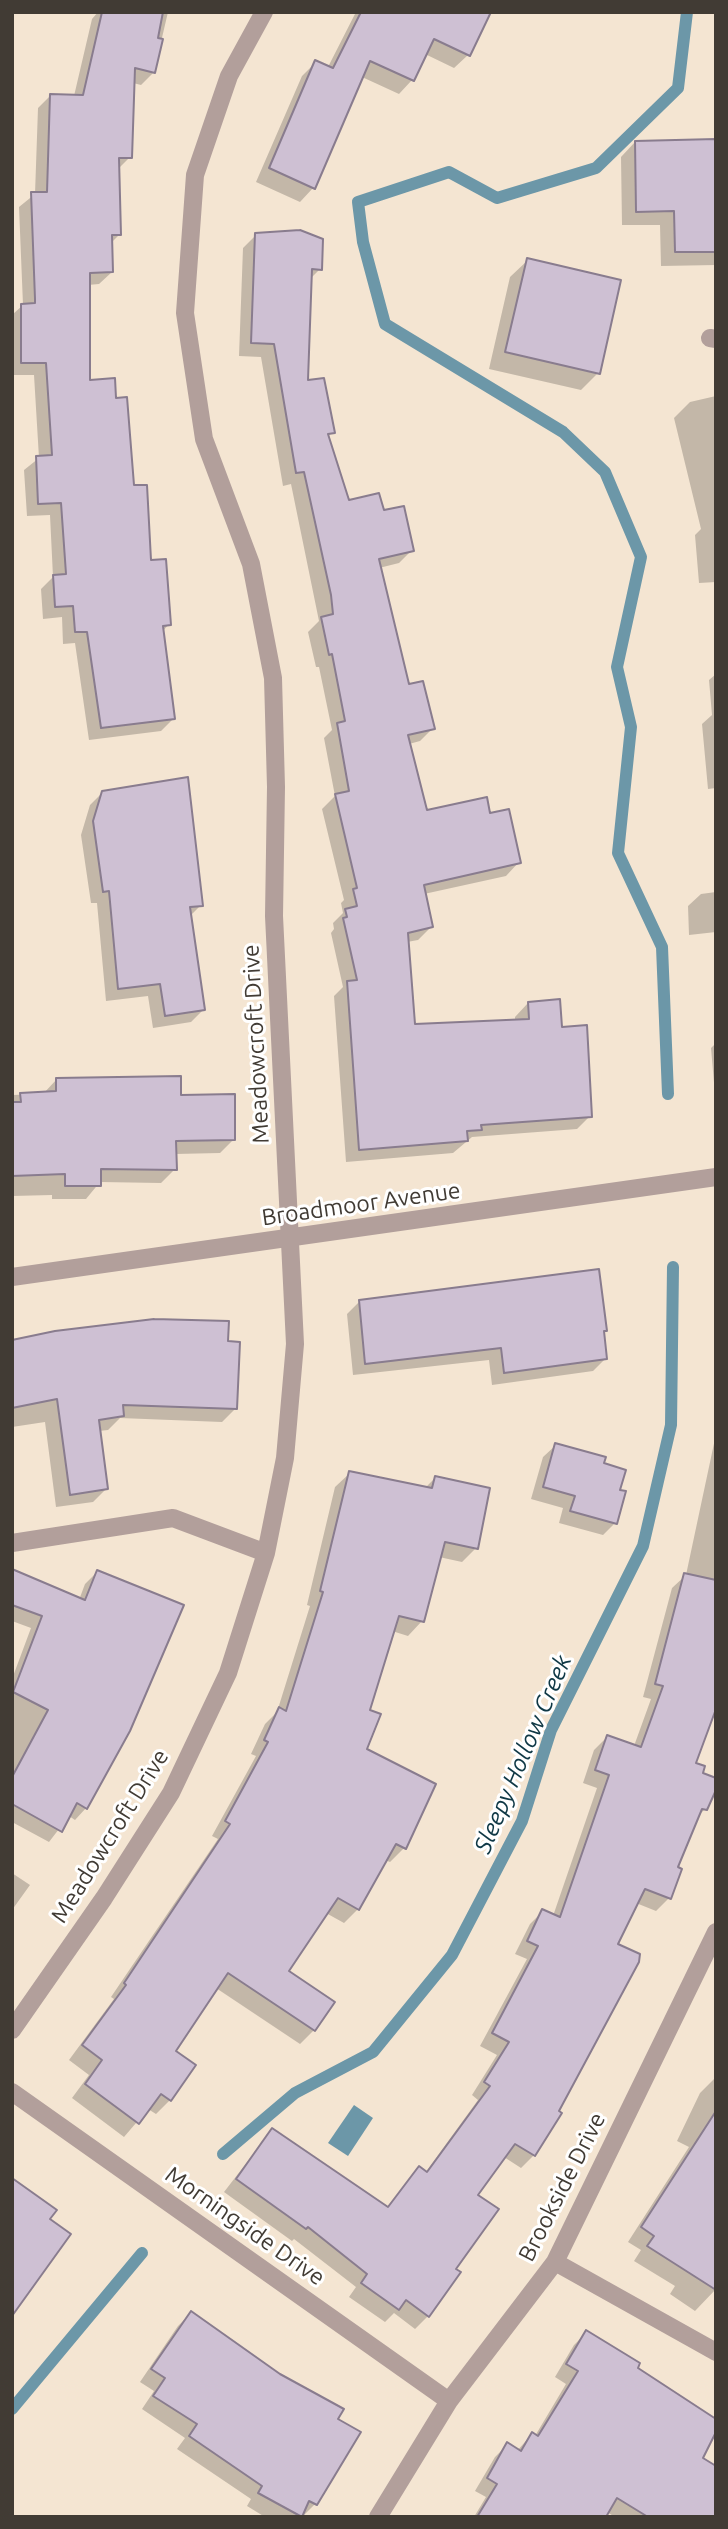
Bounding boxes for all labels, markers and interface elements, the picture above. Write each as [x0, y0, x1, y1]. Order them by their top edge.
street label: Meadowcroft Drive [237, 944, 275, 1144]
street label: Broadmoor Avenue [260, 1176, 462, 1232]
water label: Sleepy Hollow Creek [468, 1650, 578, 1858]
street label: Meadowcroft Drive [45, 1744, 175, 1928]
street label: Brookside Drive [513, 2108, 611, 2266]
street label: Morningside Drive [160, 2161, 330, 2291]

